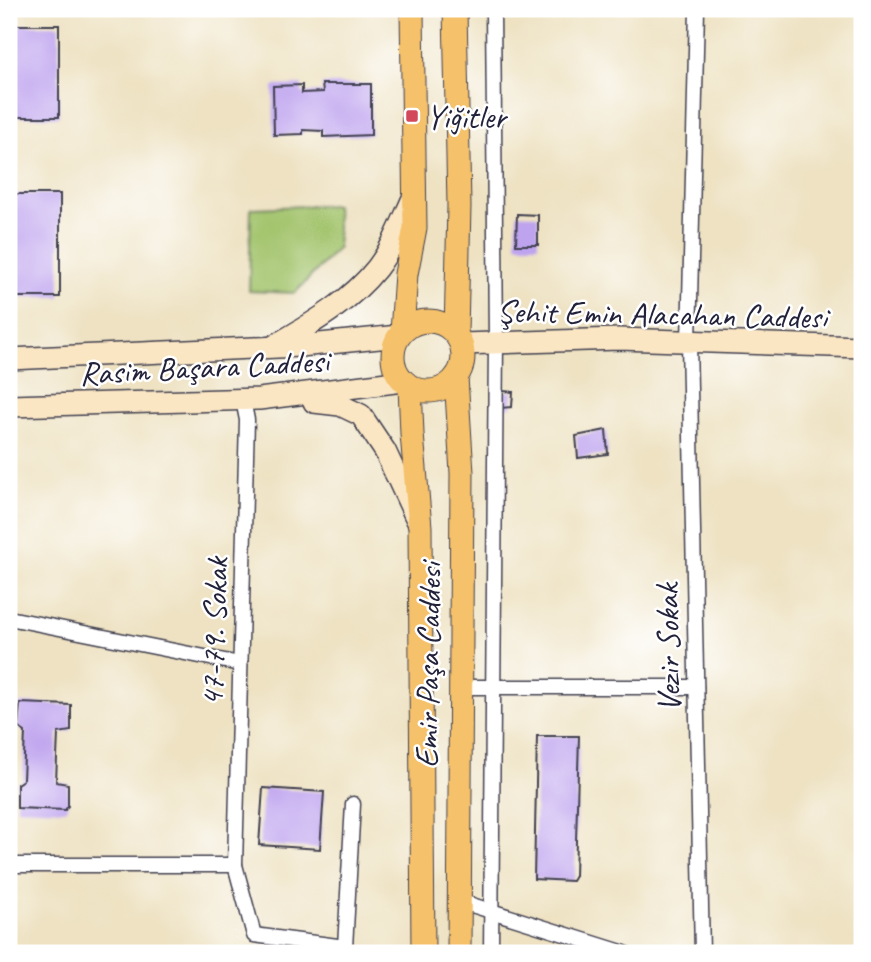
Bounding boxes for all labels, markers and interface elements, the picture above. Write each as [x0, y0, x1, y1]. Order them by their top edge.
place label: Yiğitler [426, 96, 509, 138]
marker: Yiğitler [404, 108, 420, 124]
street label: Şehit Emin Alacahan Caddesi [497, 290, 831, 338]
street label: Rasim Başara Caddesi [78, 339, 334, 395]
street label: 47-79. Sokak [190, 555, 238, 707]
street label: Emir Paşa Caddesi [405, 558, 451, 768]
street label: Vezir Sokak [646, 580, 690, 713]

